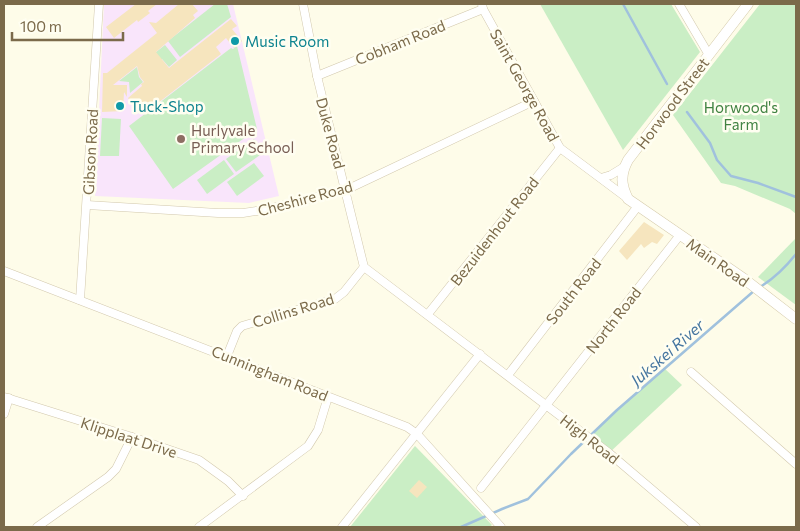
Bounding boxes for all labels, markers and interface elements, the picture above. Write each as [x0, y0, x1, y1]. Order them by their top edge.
scale bar [12, 10, 124, 42]
street label: Cobham Road [352, 16, 448, 68]
text: 100 m [20, 17, 62, 35]
street label: Saint George Road [487, 26, 563, 144]
place label: Music Room [245, 32, 329, 50]
marker: Music Room [229, 35, 241, 47]
street label: Horwood Street [632, 54, 712, 152]
street label: Duke Road [313, 95, 349, 171]
place label: Tuck-Shop [130, 97, 204, 115]
park label: Horwood's Farm [704, 98, 778, 133]
marker: Tuck-Shop [114, 100, 126, 112]
street label: Gibson Road [79, 109, 101, 195]
place label: Hurlyvale Primary School [191, 121, 294, 156]
marker: Hurlyvale Primary School [175, 133, 187, 145]
street label: Bezuidenhout Road [446, 173, 542, 289]
street label: Cheshire Road [256, 177, 354, 219]
street label: Main Road [683, 234, 753, 290]
street label: South Road [542, 254, 604, 328]
street label: North Road [582, 283, 644, 357]
street label: Collins Road [250, 289, 336, 331]
water label: Jukskei River [625, 315, 708, 390]
street label: Cunningham Road [209, 341, 331, 405]
street label: High Road [557, 410, 623, 468]
street label: Klipplaat Drive [79, 413, 180, 461]

